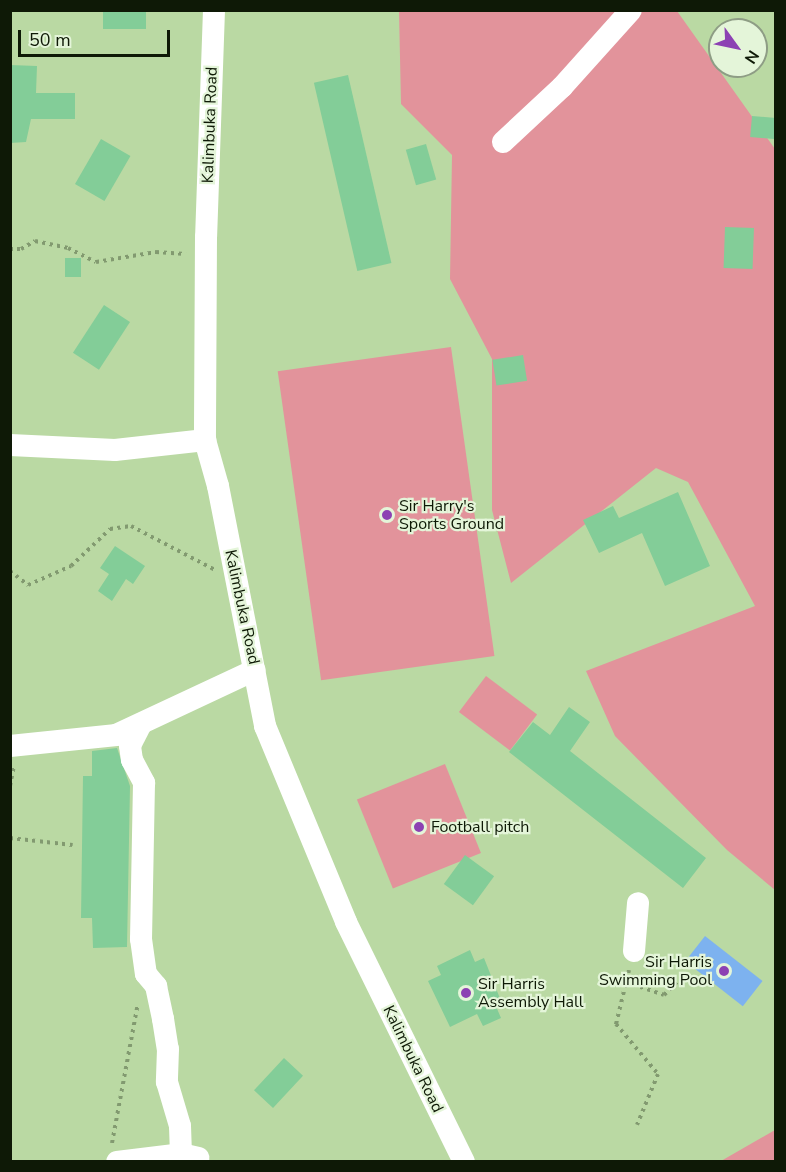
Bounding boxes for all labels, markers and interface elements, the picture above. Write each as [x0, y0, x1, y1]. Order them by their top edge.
scale bar [21, 18, 172, 56]
north arrow [708, 18, 768, 78]
text: 50 m [29, 28, 71, 52]
text: N [739, 46, 764, 68]
street label: Kalimbuka Road [198, 66, 222, 184]
place label: Sir Harry's Sports Ground [399, 496, 504, 534]
marker: Sir Harry's Sports Ground [380, 508, 394, 522]
street label: Kalimbuka Road [220, 548, 264, 666]
place label: Football pitch [431, 817, 529, 837]
marker: Football pitch [412, 820, 426, 834]
place label: Sir Harris Swimming Pool [599, 952, 712, 990]
marker: Sir Harris Swimming Pool [717, 964, 731, 978]
place label: Sir Harris Assembly Hall [478, 974, 584, 1012]
marker: Sir Harris Assembly Hall [459, 986, 473, 1000]
street label: Kalimbuka Road [379, 1002, 447, 1116]

